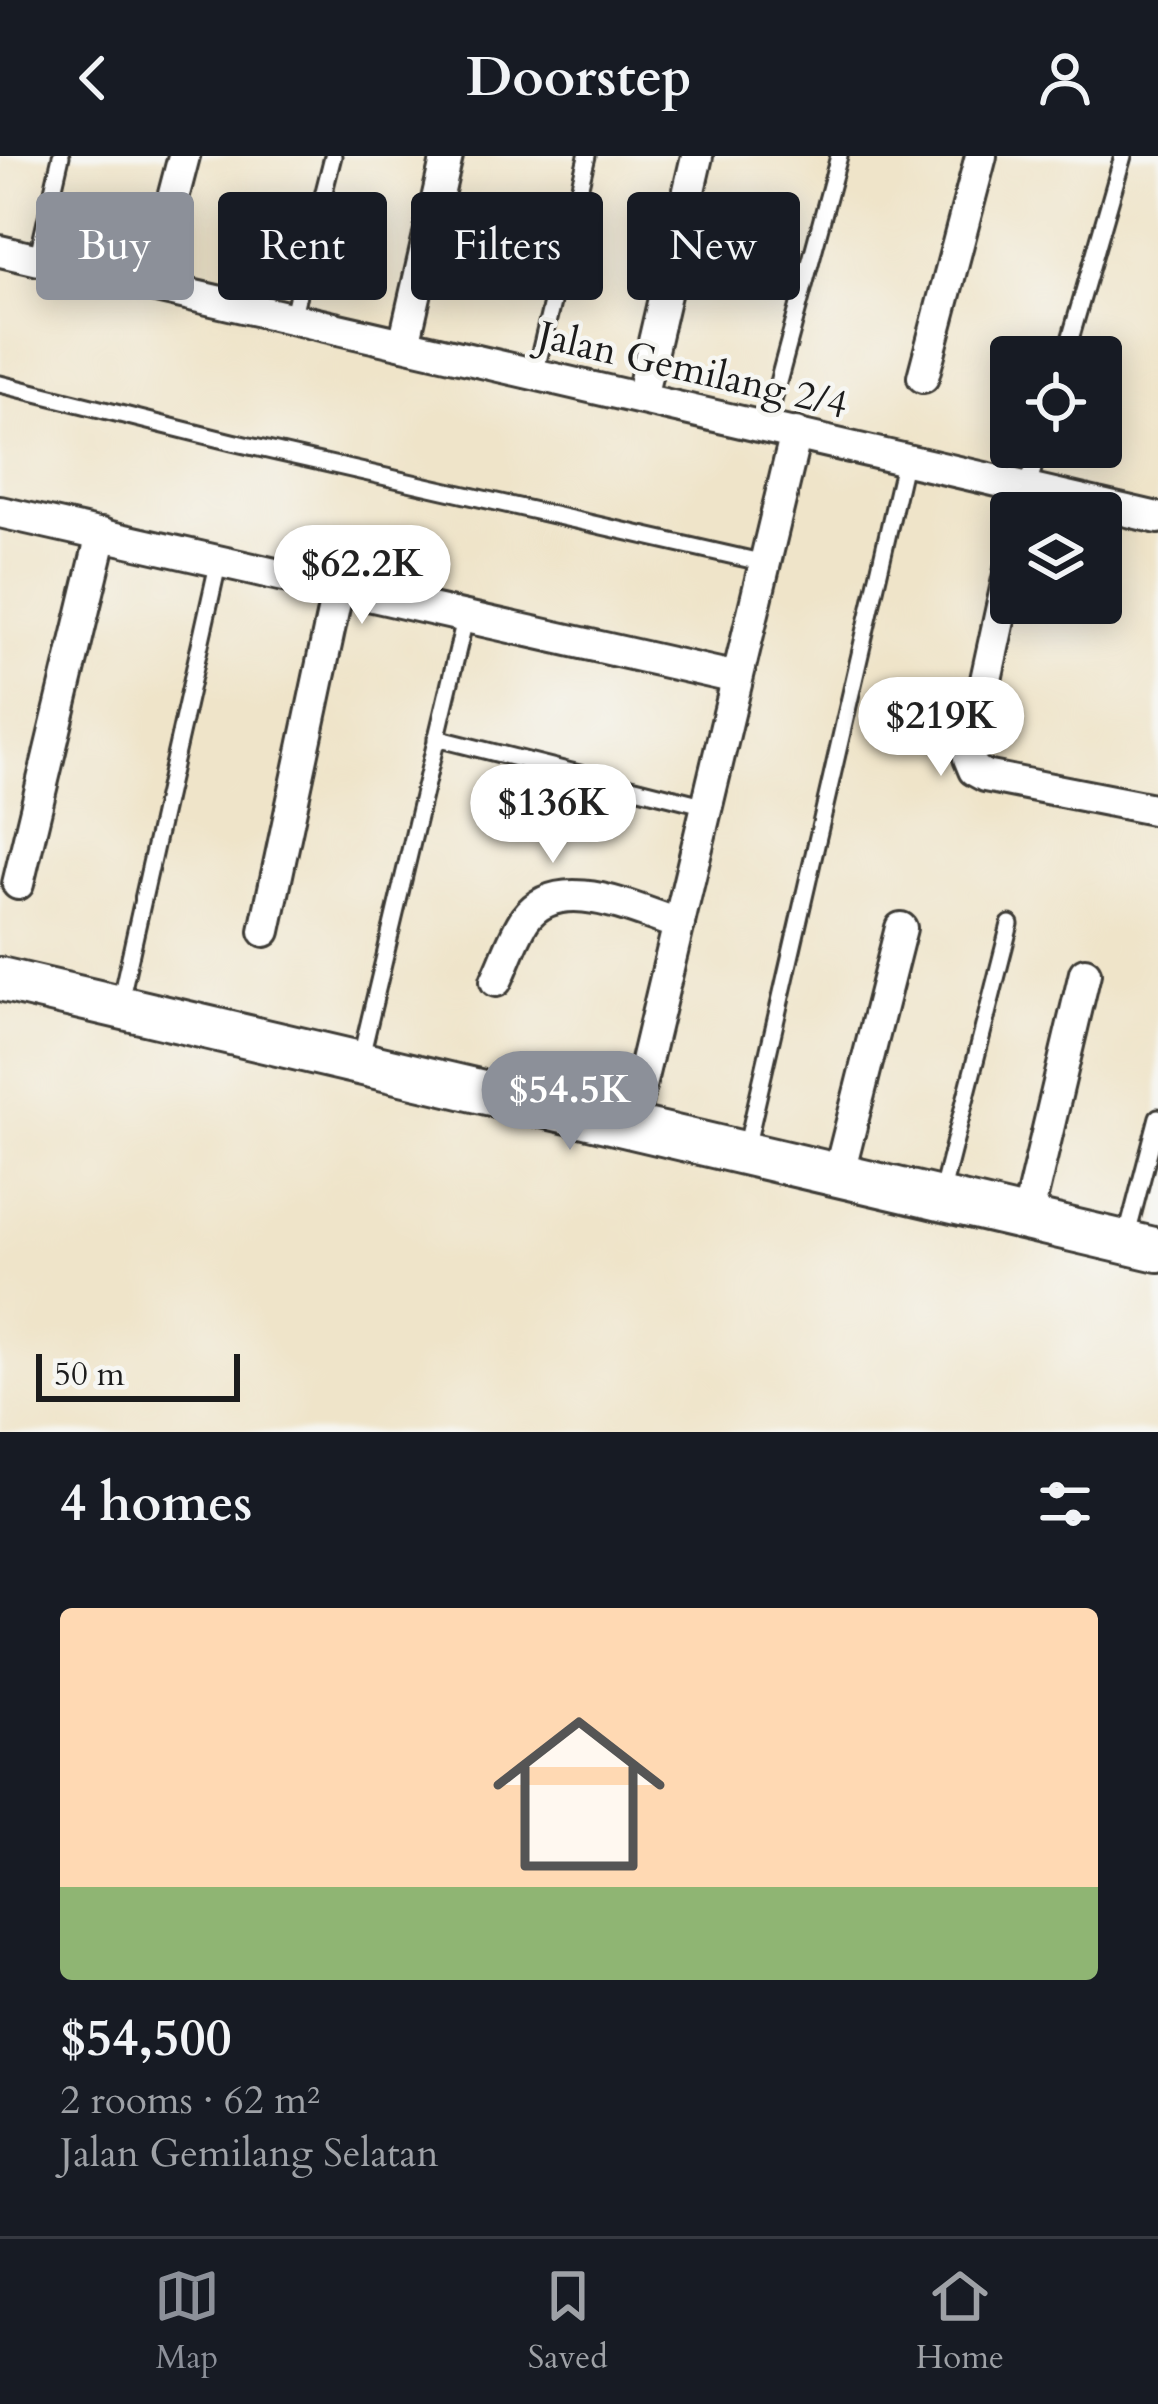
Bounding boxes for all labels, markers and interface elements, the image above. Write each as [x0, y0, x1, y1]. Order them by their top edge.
text: Doorstep [466, 42, 692, 115]
icon: back [60, 45, 126, 111]
icon: person [1032, 45, 1098, 111]
chip: Buy [36, 192, 194, 300]
chip: Rent [218, 192, 387, 300]
chip: Filters [411, 192, 603, 300]
chip: New [627, 192, 800, 300]
street label: Jalan Gemilang 2/4 [528, 308, 853, 431]
map controls [990, 336, 1122, 624]
button: locate [990, 336, 1122, 468]
button: layers [990, 492, 1122, 624]
pin: $62.2K [264, 525, 460, 627]
text: $62.2K [301, 537, 423, 590]
pin: $219K [857, 677, 1025, 779]
text: $219K [885, 689, 997, 742]
pin: $136K [469, 764, 637, 866]
text: $136K [497, 776, 609, 829]
pin: $54.5K [472, 1051, 668, 1153]
text: $54.5K [509, 1063, 631, 1116]
scale bar [36, 1348, 240, 1401]
text: 50 m [54, 1352, 125, 1397]
text: 4 homes [60, 1469, 252, 1539]
icon: filters [1032, 1471, 1098, 1537]
icon: home [471, 1686, 687, 1902]
text: $54,500 [60, 2004, 232, 2074]
text: 2 rooms · 62 m² [60, 2074, 320, 2127]
text: Jalan Gemilang Selatan [60, 2127, 439, 2180]
tab: Map [154, 2263, 220, 2380]
tab: Saved [528, 2263, 608, 2380]
tab: Home [916, 2263, 1004, 2380]

